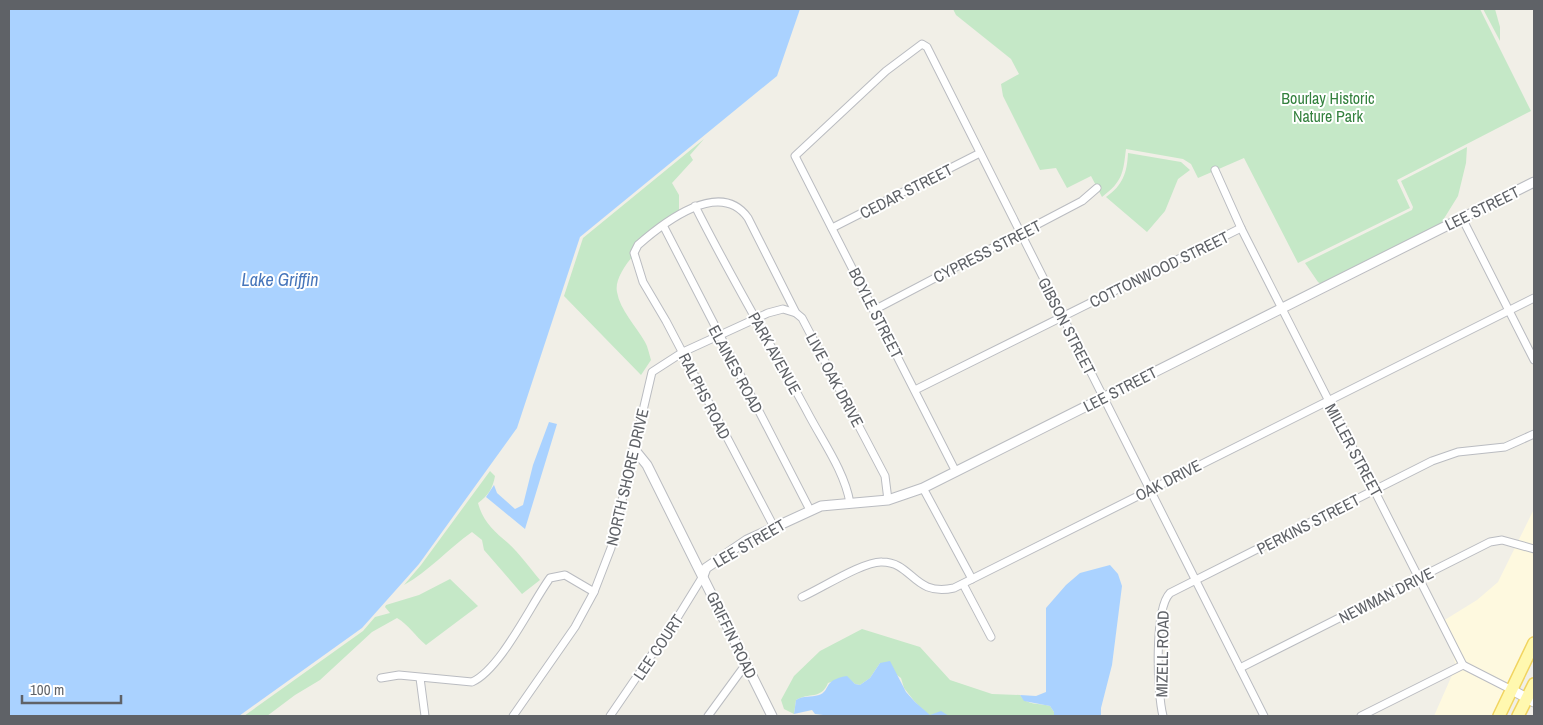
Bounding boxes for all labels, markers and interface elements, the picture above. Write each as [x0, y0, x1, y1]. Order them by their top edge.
park label: Bourlay Historic Nature Park [1281, 87, 1375, 127]
street label: CEDAR STREET [856, 158, 956, 224]
street label: LEE STREET [1441, 181, 1523, 235]
street label: CYPRESS STREET [929, 214, 1045, 288]
street label: COTTONWOOD STREET [1085, 226, 1233, 312]
street label: BOYLE STREET [844, 264, 908, 362]
water label: Lake Griffin [242, 267, 318, 292]
street label: GIBSON STREET [1033, 274, 1101, 378]
street label: PARK AVENUE [743, 308, 807, 398]
street label: ELAINES ROAD [704, 321, 768, 417]
street label: LIVE OAK DRIVE [801, 329, 869, 431]
street label: RALPHS ROAD [674, 349, 736, 443]
street label: LEE STREET [1079, 361, 1161, 417]
street label: MILLER STREET [1320, 399, 1388, 501]
street label: NORTH SHORE DRIVE [600, 406, 654, 548]
street label: OAK DRIVE [1131, 454, 1205, 506]
street label: PERKINS STREET [1253, 489, 1363, 559]
street label: LEE STREET [709, 513, 789, 573]
street label: NEWMAN DRIVE [1335, 562, 1437, 628]
street label: GRIFFIN ROAD [701, 588, 763, 682]
street label: LEE COURT [628, 610, 688, 684]
street label: MIZELL ROAD [1150, 610, 1174, 698]
scale bar [22, 672, 121, 704]
text: 100 m [30, 679, 64, 700]

